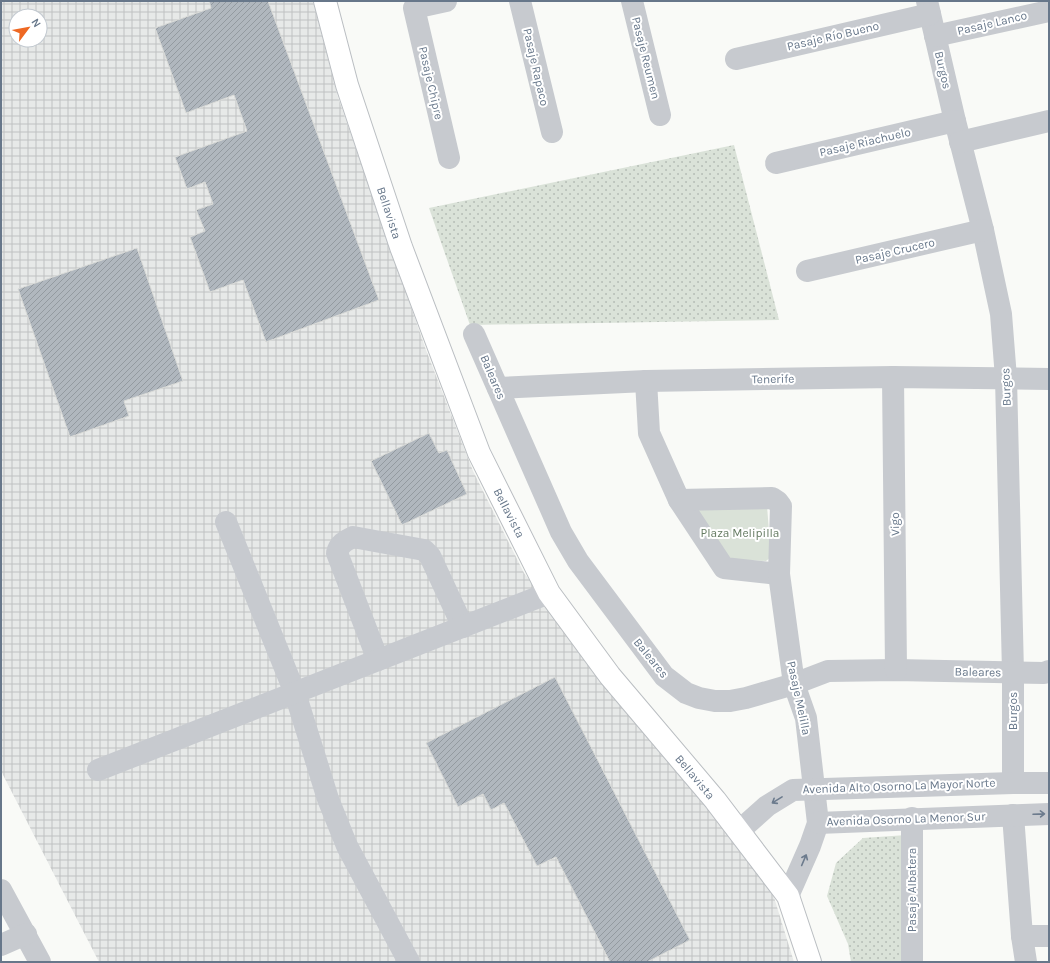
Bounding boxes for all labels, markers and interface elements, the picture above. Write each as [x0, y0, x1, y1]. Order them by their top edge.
north arrow [8, 8, 48, 48]
street label: Pasaje Lanco [956, 8, 1028, 38]
street label: Pasaje Reumen [629, 15, 663, 101]
text: N [28, 16, 44, 30]
street label: Pasaje Río Bueno [786, 19, 880, 53]
street label: Pasaje Rapaco [520, 27, 552, 107]
street label: Pasaje Chipre [416, 45, 446, 121]
street label: Burgos [932, 50, 954, 90]
street label: Pasaje Riachuelo [818, 125, 912, 159]
street label: Bellavista [374, 185, 404, 241]
street label: Pasaje Crucero [854, 235, 936, 267]
street label: Baleares [477, 353, 509, 401]
street label: Burgos [998, 368, 1014, 406]
street label: Tenerife [751, 372, 795, 386]
street label: Bellavista [491, 486, 527, 540]
street label: Vigo [888, 512, 902, 536]
park label: Plaza Melipilla [701, 526, 779, 540]
street label: Baleares [631, 635, 671, 681]
street label: Pasaje Melilla [784, 660, 814, 736]
street label: Baleares [954, 665, 1002, 679]
street label: Burgos [1006, 692, 1020, 730]
street label: Bellavista [672, 752, 718, 802]
street label: Avenida Alto Osorno La Mayor Norte [802, 776, 996, 796]
one-way arrow [771, 796, 783, 804]
street label: Avenida Osorno La Menor Sur [826, 809, 986, 829]
one-way arrow [1032, 811, 1045, 818]
street label: Pasaje Albatera [905, 848, 919, 932]
one-way arrow [801, 854, 808, 866]

